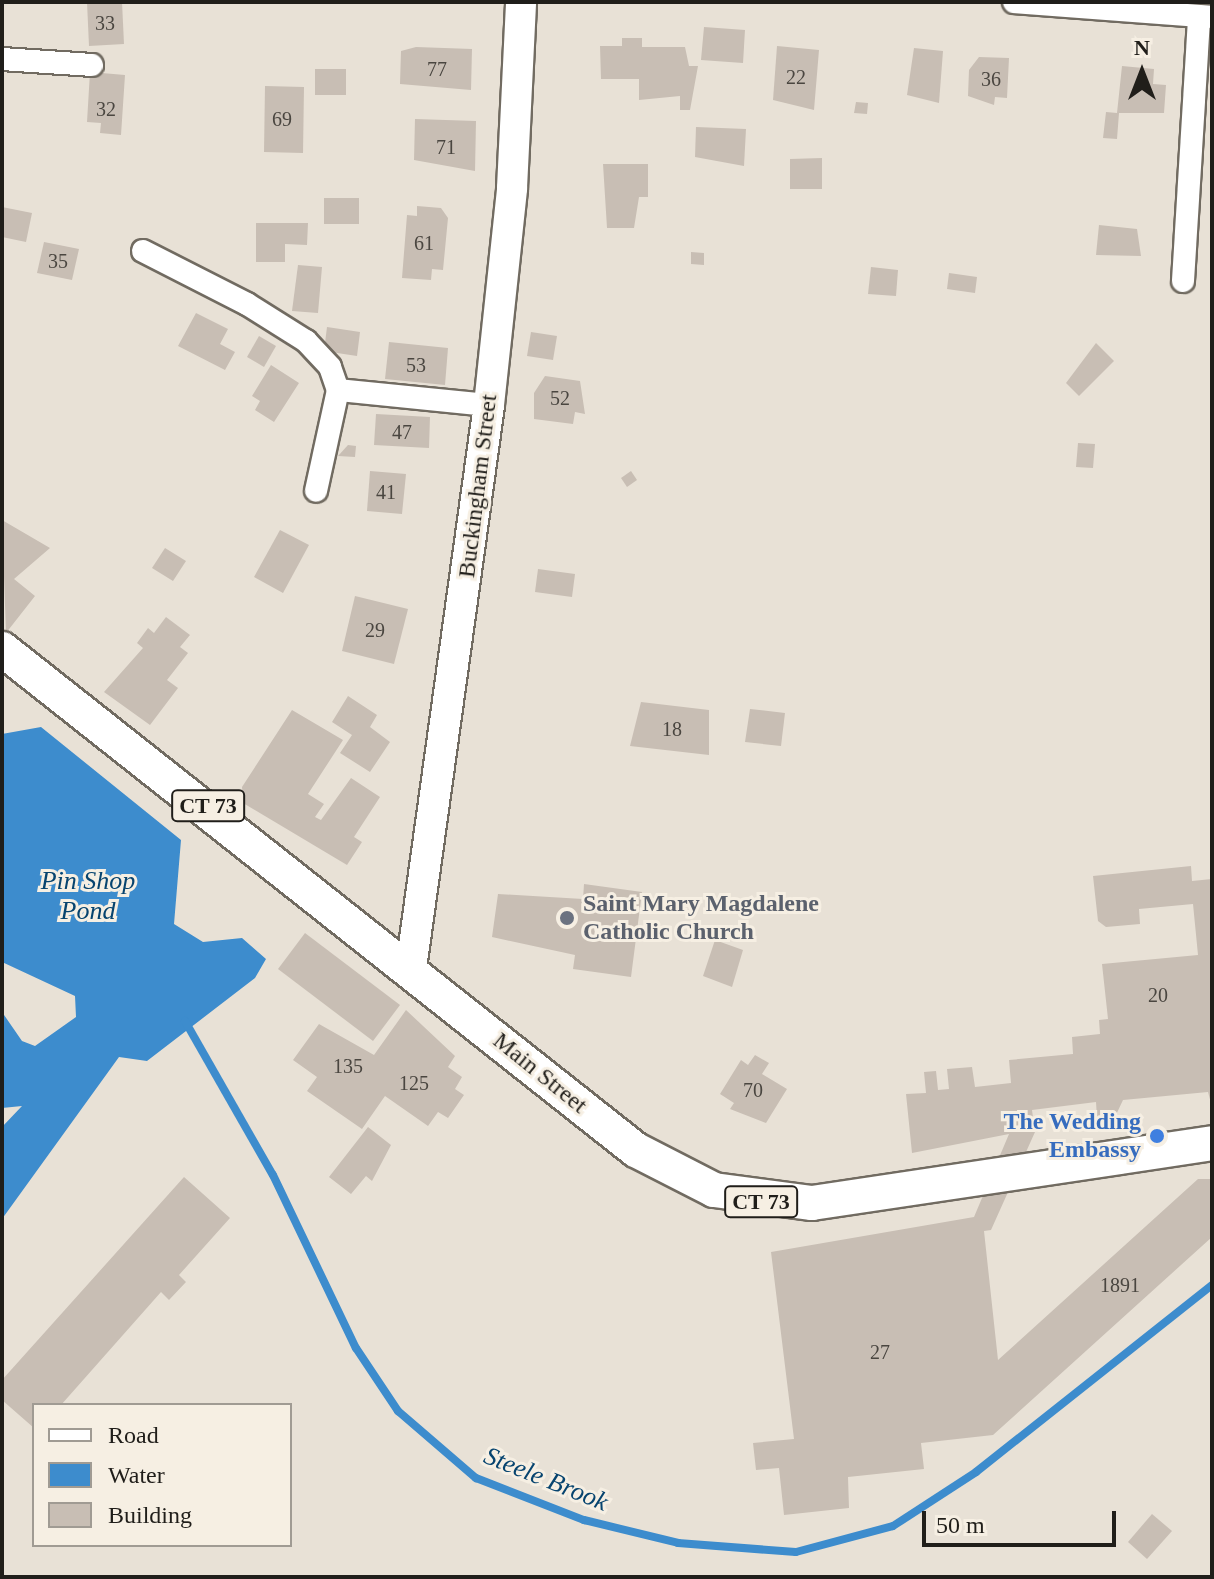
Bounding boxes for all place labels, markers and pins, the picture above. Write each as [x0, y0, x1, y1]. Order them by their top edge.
place label: Saint Mary Magdalene Catholic Church [583, 890, 819, 946]
marker: Saint Mary Magdalene Catholic Church [558, 909, 576, 927]
place label: The Wedding Embassy [1003, 1108, 1141, 1164]
marker: The Wedding Embassy [1148, 1127, 1166, 1145]

